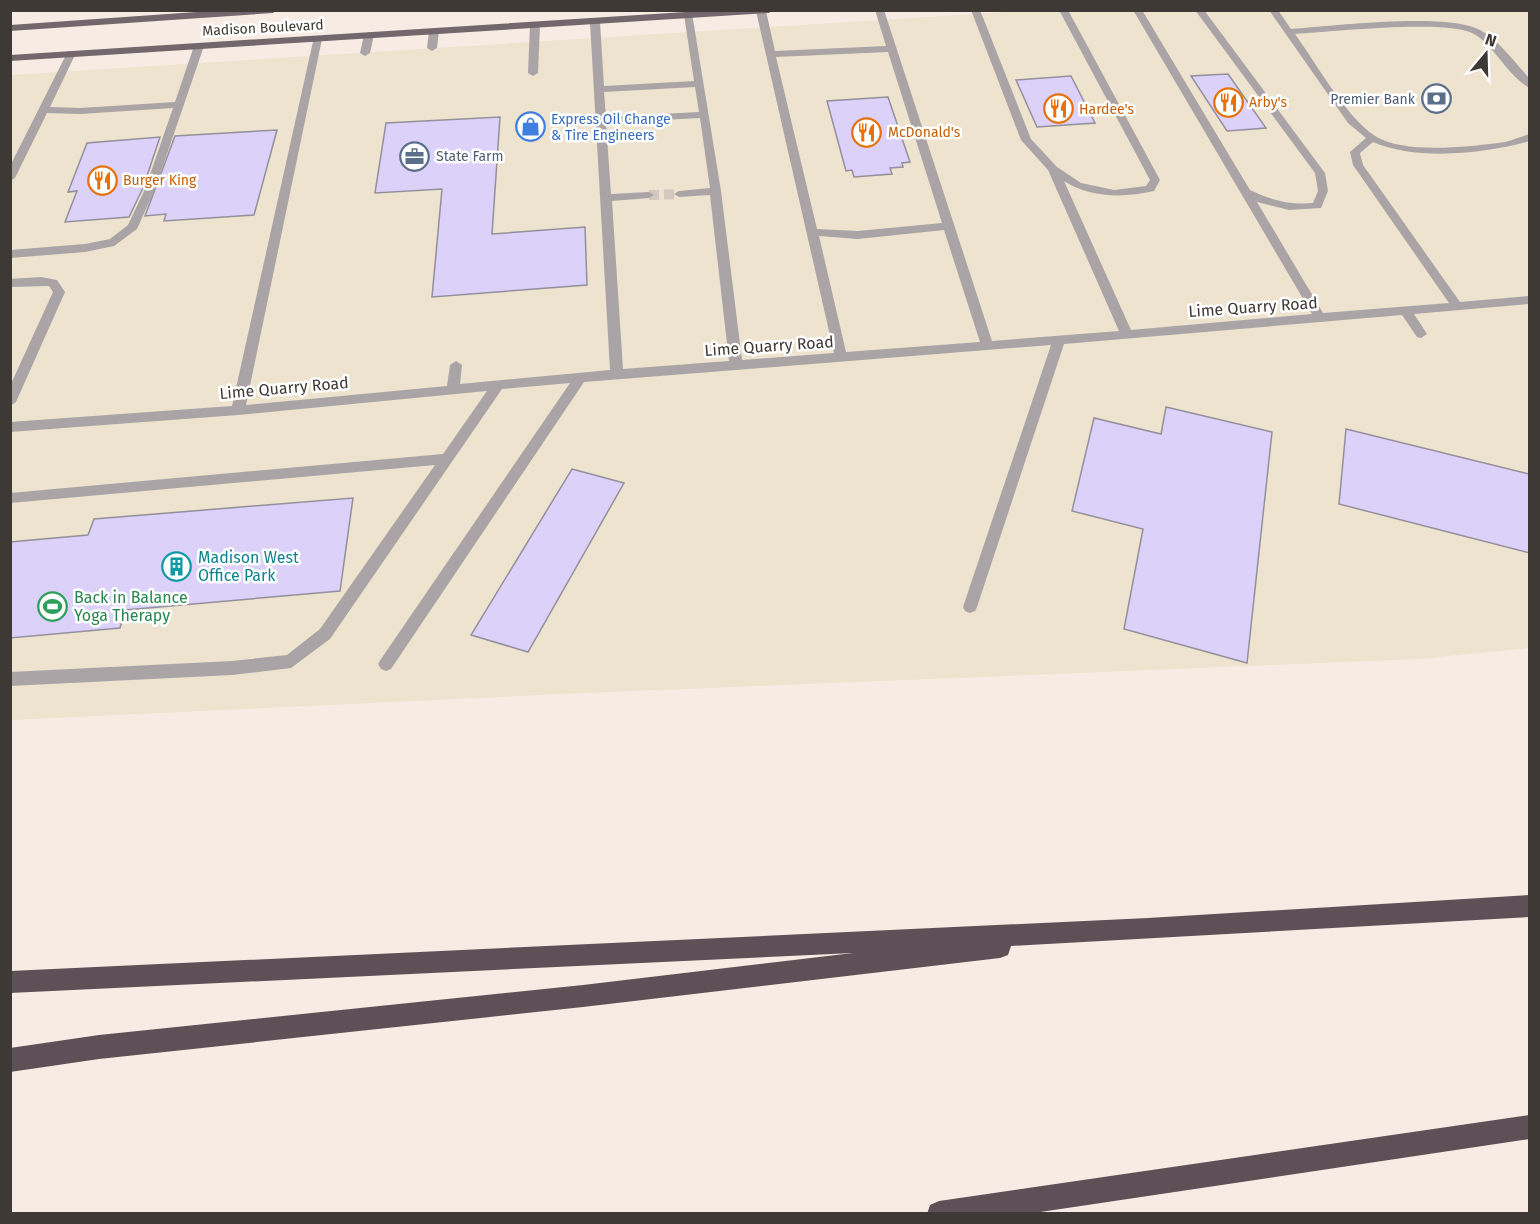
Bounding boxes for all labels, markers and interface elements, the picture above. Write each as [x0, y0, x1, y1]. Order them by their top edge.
street label: Madison Boulevard [202, 16, 324, 40]
north arrow [1456, 24, 1516, 84]
text: N [1483, 30, 1499, 51]
bank icon: Premier Bank [1420, 83, 1452, 115]
restaurant icon: Arby's [1212, 86, 1244, 118]
place label: Premier Bank [1330, 91, 1416, 108]
restaurant icon: Hardee's [1042, 93, 1074, 125]
place label: Arby's [1249, 94, 1287, 111]
place label: Hardee's [1079, 101, 1135, 118]
shop icon: Express Oil Change & Tire Engineers [514, 111, 546, 143]
place label: Express Oil Change & Tire Engineers [551, 111, 671, 144]
restaurant icon: McDonald's [851, 116, 883, 148]
place label: McDonald's [888, 124, 961, 141]
office icon: State Farm [399, 140, 431, 172]
place label: State Farm [436, 148, 503, 165]
restaurant icon: Burger King [86, 164, 118, 196]
place label: Burger King [123, 172, 197, 189]
street label: Lime Quarry Road [1188, 293, 1318, 321]
street label: Lime Quarry Road [704, 332, 834, 360]
street label: Lime Quarry Road [219, 373, 349, 403]
place label: Madison West Office Park [198, 548, 299, 585]
building icon: Madison West Office Park [161, 550, 193, 582]
place label: Back in Balance Yoga Therapy [74, 588, 188, 625]
sports icon: Back in Balance Yoga Therapy [37, 590, 69, 622]

